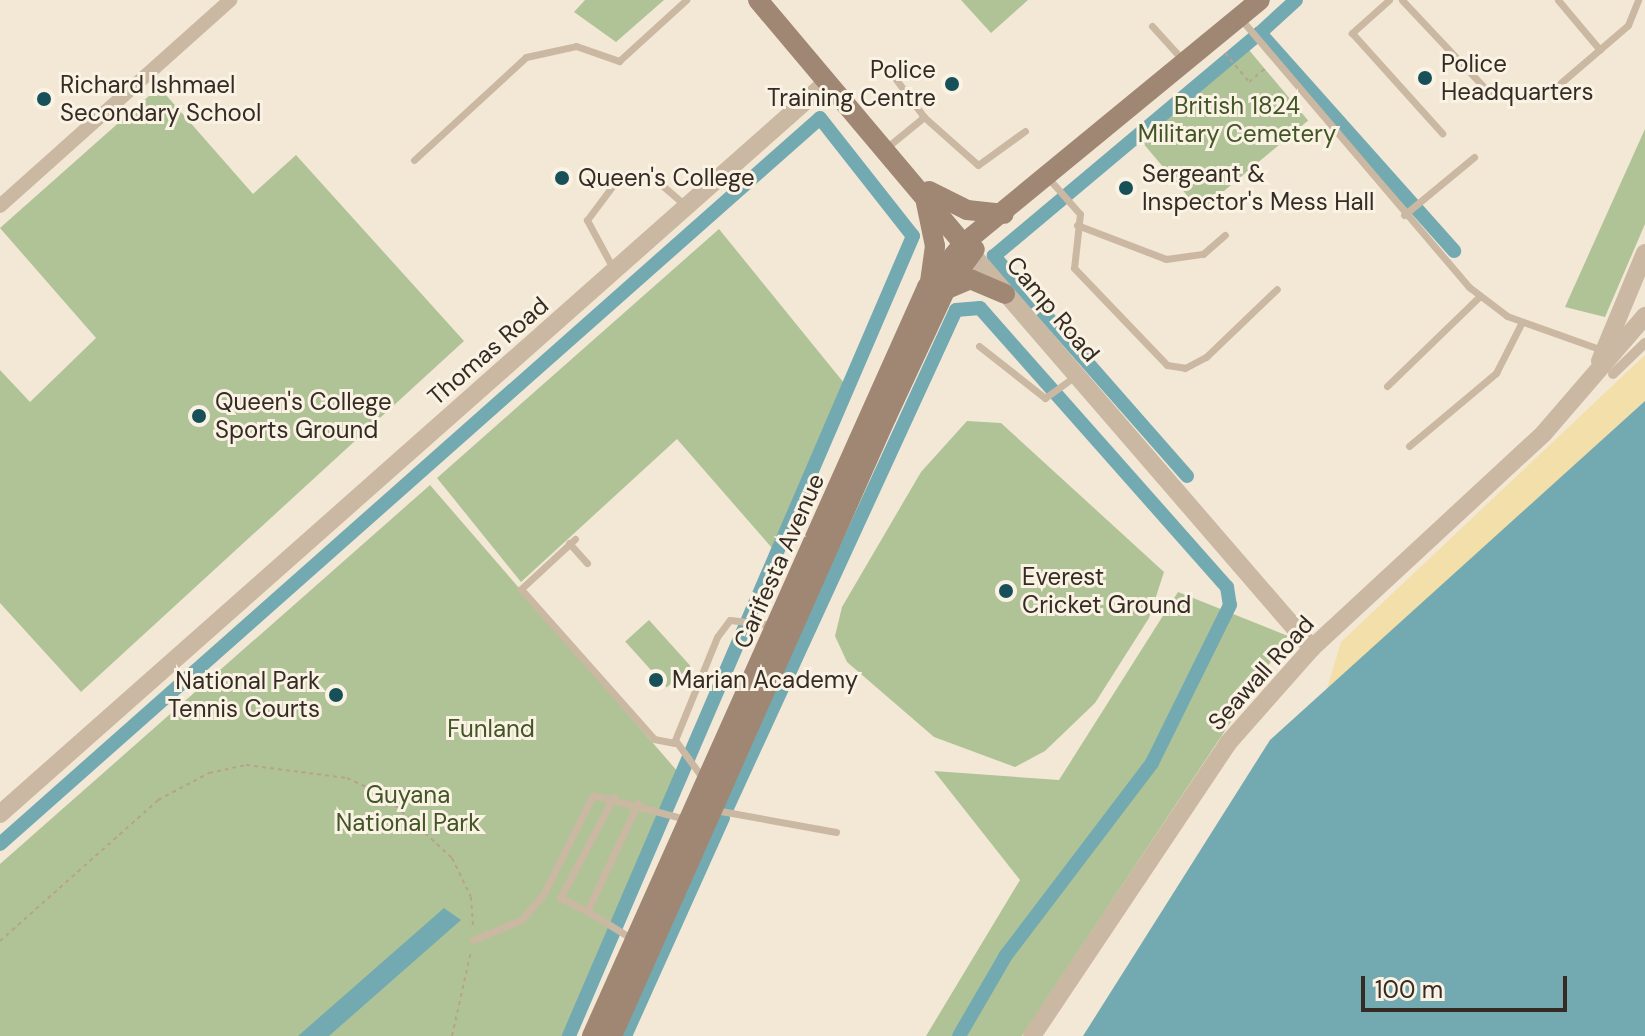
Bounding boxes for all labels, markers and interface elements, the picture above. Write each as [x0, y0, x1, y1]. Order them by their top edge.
place label: Police Headquarters [1441, 50, 1593, 106]
place label: Police Training Centre [767, 56, 936, 112]
marker: Police Headquarters [1416, 69, 1434, 87]
place label: Richard Ishmael Secondary School [60, 71, 261, 127]
marker: Police Training Centre [943, 75, 961, 93]
marker: Richard Ishmael Secondary School [35, 90, 53, 108]
park label: British 1824 Military Cemetery [1138, 92, 1336, 148]
place label: Sergeant & Inspector's Mess Hall [1142, 160, 1374, 216]
place label: Queen's College [578, 164, 755, 192]
marker: Queen's College [553, 169, 571, 187]
marker: Sergeant & Inspector's Mess Hall [1117, 179, 1135, 197]
street label: Camp Road [1001, 250, 1105, 368]
street label: Thomas Road [422, 291, 554, 411]
place label: Queen's College Sports Ground [215, 388, 392, 444]
marker: Queen's College Sports Ground [190, 407, 208, 425]
street label: Carifesta Avenue [728, 469, 830, 653]
place label: Everest Cricket Ground [1022, 563, 1191, 619]
marker: Everest Cricket Ground [997, 582, 1015, 600]
street label: Seawall Road [1202, 610, 1320, 736]
place label: Marian Academy [672, 666, 858, 694]
place label: National Park Tennis Courts [168, 667, 320, 723]
marker: Marian Academy [647, 671, 665, 689]
marker: National Park Tennis Courts [327, 686, 345, 704]
park label: Funland [447, 715, 535, 743]
park label: Guyana National Park [336, 781, 480, 837]
scale bar [1365, 960, 1571, 1010]
text: 100 m [1375, 974, 1443, 1005]

